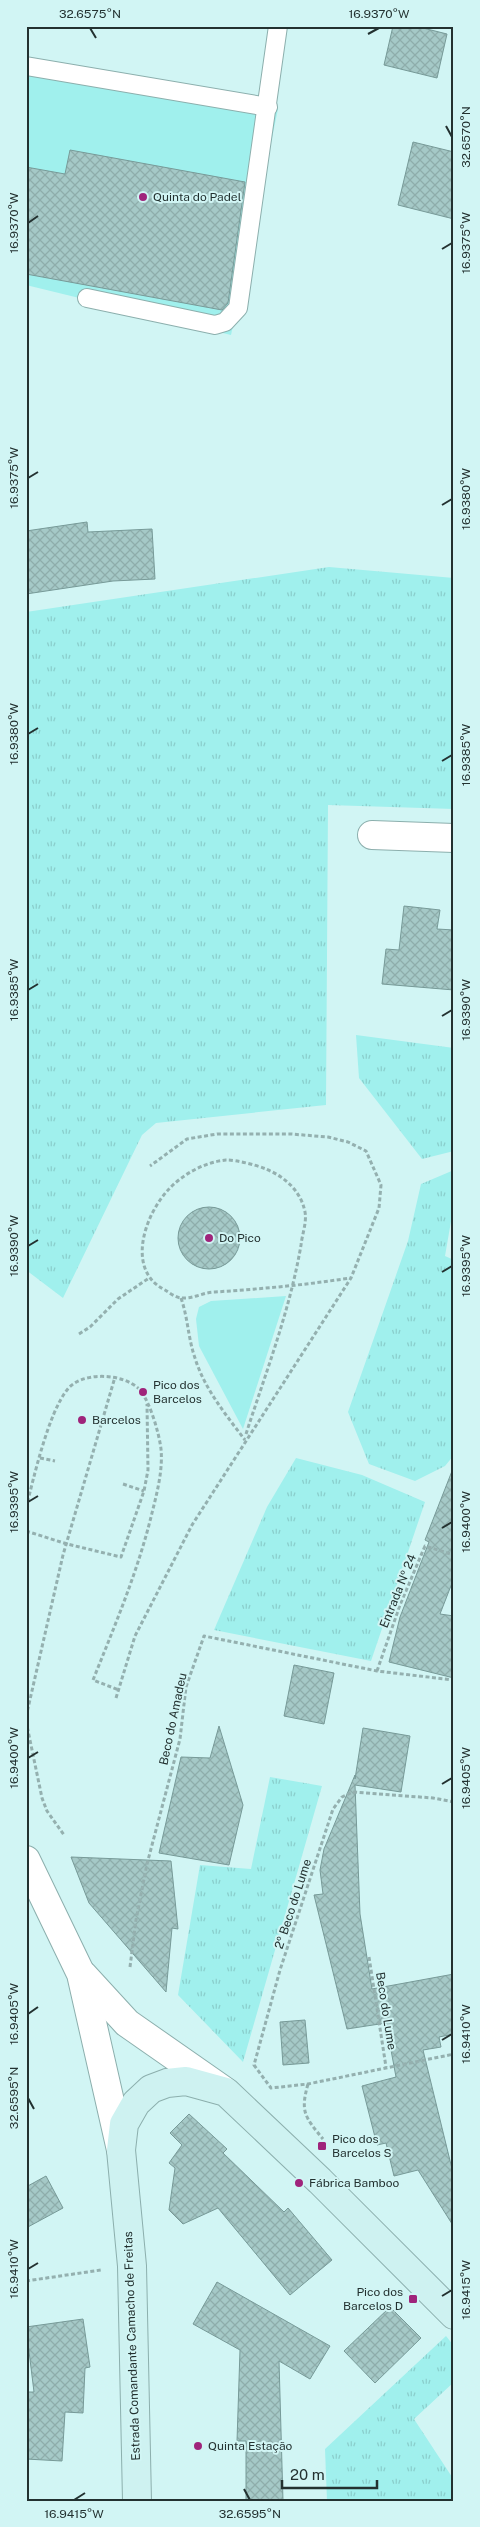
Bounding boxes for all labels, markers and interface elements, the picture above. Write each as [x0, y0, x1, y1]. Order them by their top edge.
text: 32.6575°N [59, 7, 121, 21]
text: 16.9370°W [348, 7, 410, 21]
text: 32.6570°N [459, 106, 473, 168]
place label: Quinta do Padel [153, 190, 242, 204]
marker: Quinta do Padel [137, 191, 149, 203]
text: 16.9370°W [7, 192, 21, 254]
text: 16.9375°W [459, 212, 473, 274]
text: 16.9375°W [7, 447, 21, 509]
text: 16.9380°W [459, 467, 473, 530]
text: 16.9380°W [7, 702, 21, 765]
text: 16.9385°W [459, 723, 473, 786]
text: 16.9385°W [7, 958, 21, 1021]
text: 16.9390°W [459, 979, 473, 1041]
text: 16.9390°W [7, 1215, 21, 1277]
place label: Do Pico [219, 1231, 261, 1245]
marker: Do Pico [203, 1232, 215, 1244]
text: 16.9395°W [459, 1234, 473, 1297]
place label: Pico dos Barcelos [153, 1378, 202, 1406]
marker: Pico dos Barcelos [137, 1386, 149, 1398]
place label: Barcelos [92, 1413, 141, 1427]
marker: Barcelos [76, 1414, 88, 1426]
text: 16.9395°W [7, 1470, 21, 1533]
text: 16.9400°W [459, 1491, 473, 1553]
street label: Entrada Nº 24 [377, 1552, 419, 1630]
street label: Beco do Amadeu [156, 1672, 190, 1766]
text: 16.9400°W [7, 1727, 21, 1789]
text: 16.9405°W [459, 1746, 473, 1809]
street label: 2º Beco do Lume [272, 1857, 314, 1951]
street label: Beco do Lume [373, 1971, 399, 2051]
text: 16.9405°W [7, 1982, 21, 2045]
text: 16.9410°W [459, 2004, 473, 2064]
text: 32.6595°N [7, 2067, 21, 2129]
place label: Pico dos Barcelos S [332, 2132, 392, 2160]
marker: Pico dos Barcelos S [316, 2140, 328, 2152]
place label: Fábrica Bamboo [309, 2176, 399, 2190]
marker: Fábrica Bamboo [293, 2177, 305, 2189]
street label: Estrada Comandante Camacho de Freitas [121, 2231, 143, 2461]
text: 16.9410°W [7, 2239, 21, 2299]
text: 16.9415°W [459, 2260, 473, 2320]
place label: Pico dos Barcelos D [343, 2285, 403, 2313]
marker: Pico dos Barcelos D [407, 2293, 419, 2305]
place label: Quinta Estação [208, 2439, 293, 2453]
marker: Quinta Estação [192, 2440, 204, 2452]
scale bar [282, 2457, 378, 2489]
text: 20 m [290, 2466, 325, 2483]
text: 16.9415°W [44, 2507, 104, 2521]
text: 32.6595°N [219, 2507, 281, 2521]

